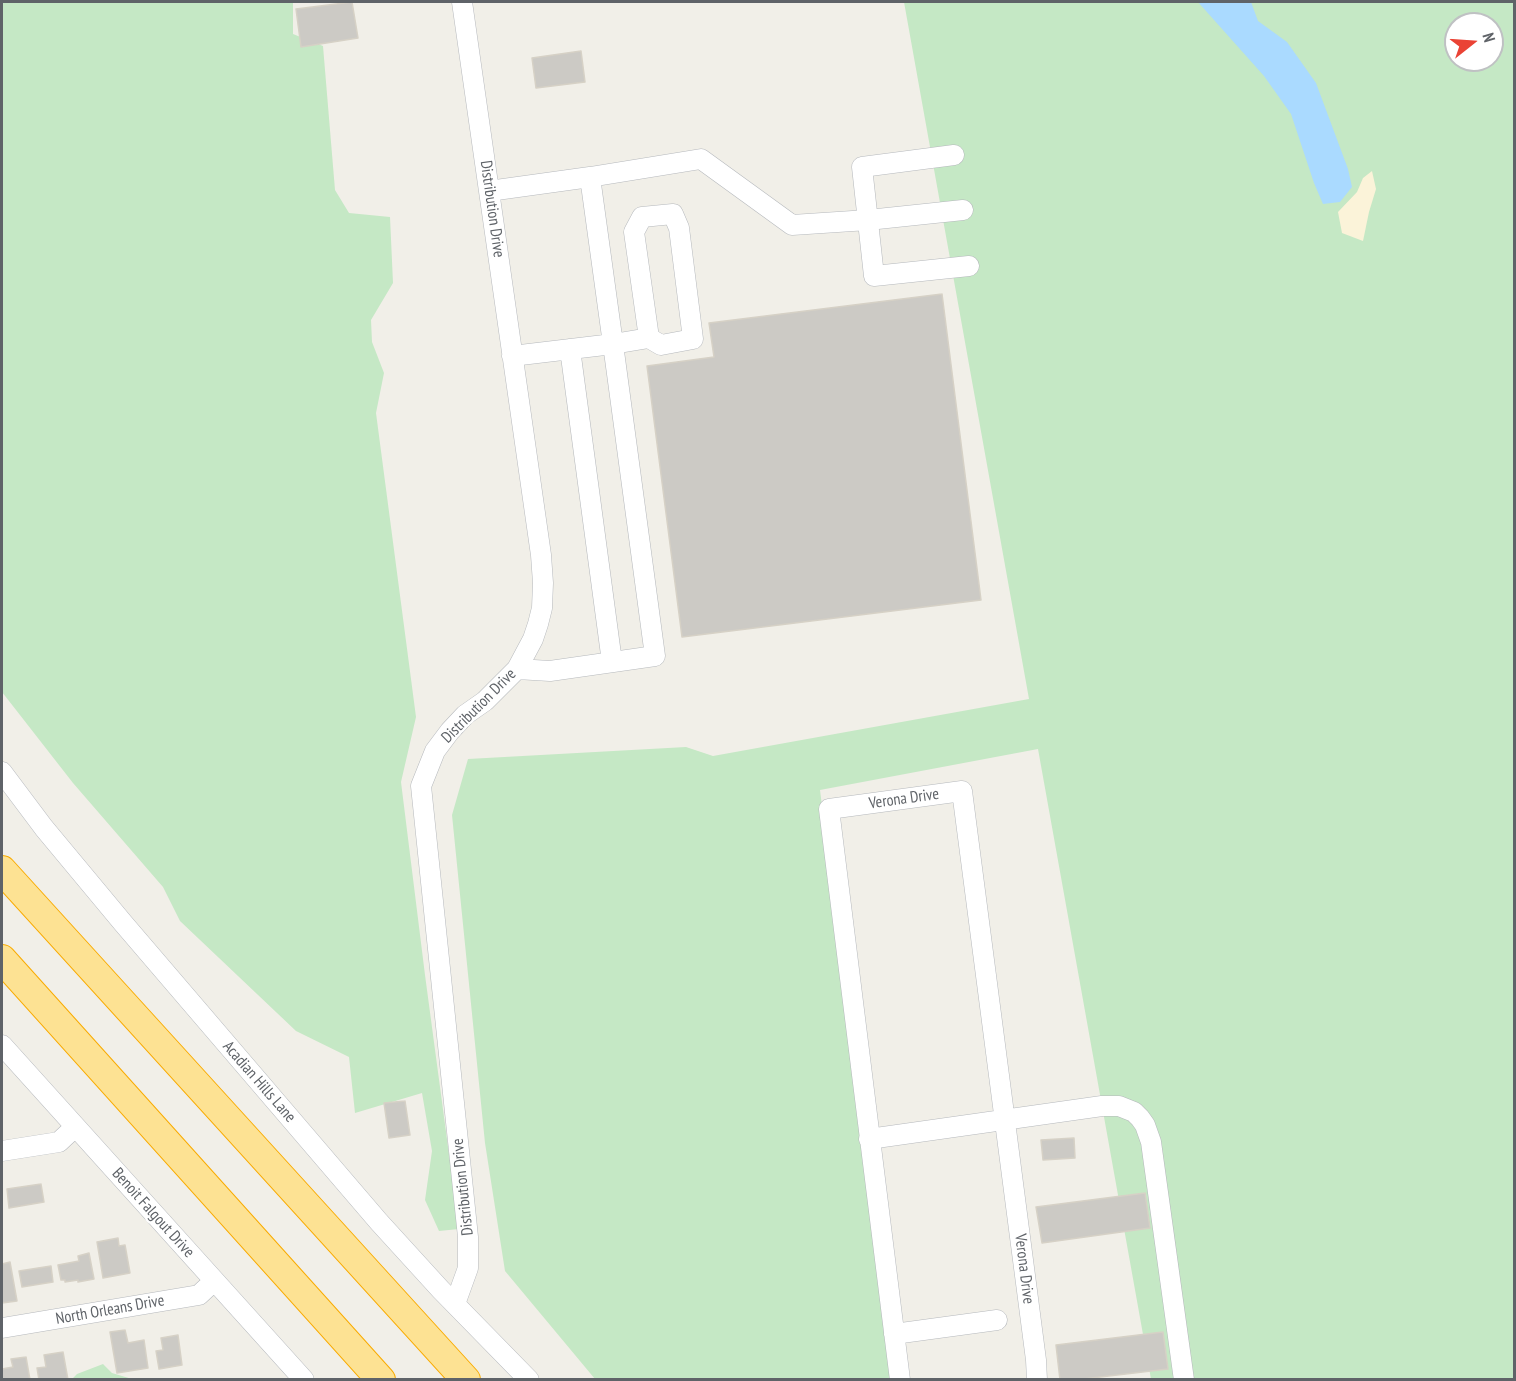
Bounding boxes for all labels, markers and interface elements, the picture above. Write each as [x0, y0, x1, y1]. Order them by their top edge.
north arrow [1444, 12, 1504, 72]
text: N [1478, 30, 1500, 44]
street label: Distribution Drive [476, 159, 508, 259]
street label: Distribution Drive [438, 665, 520, 747]
street label: Verona Drive [868, 785, 940, 813]
street label: Acadian Hills Lane [218, 1037, 300, 1127]
street label: Distribution Drive [448, 1137, 478, 1237]
street label: Benoit Falgout Drive [108, 1164, 198, 1262]
street label: Verona Drive [1010, 1233, 1038, 1305]
street label: North Orleans Drive [54, 1291, 166, 1329]

